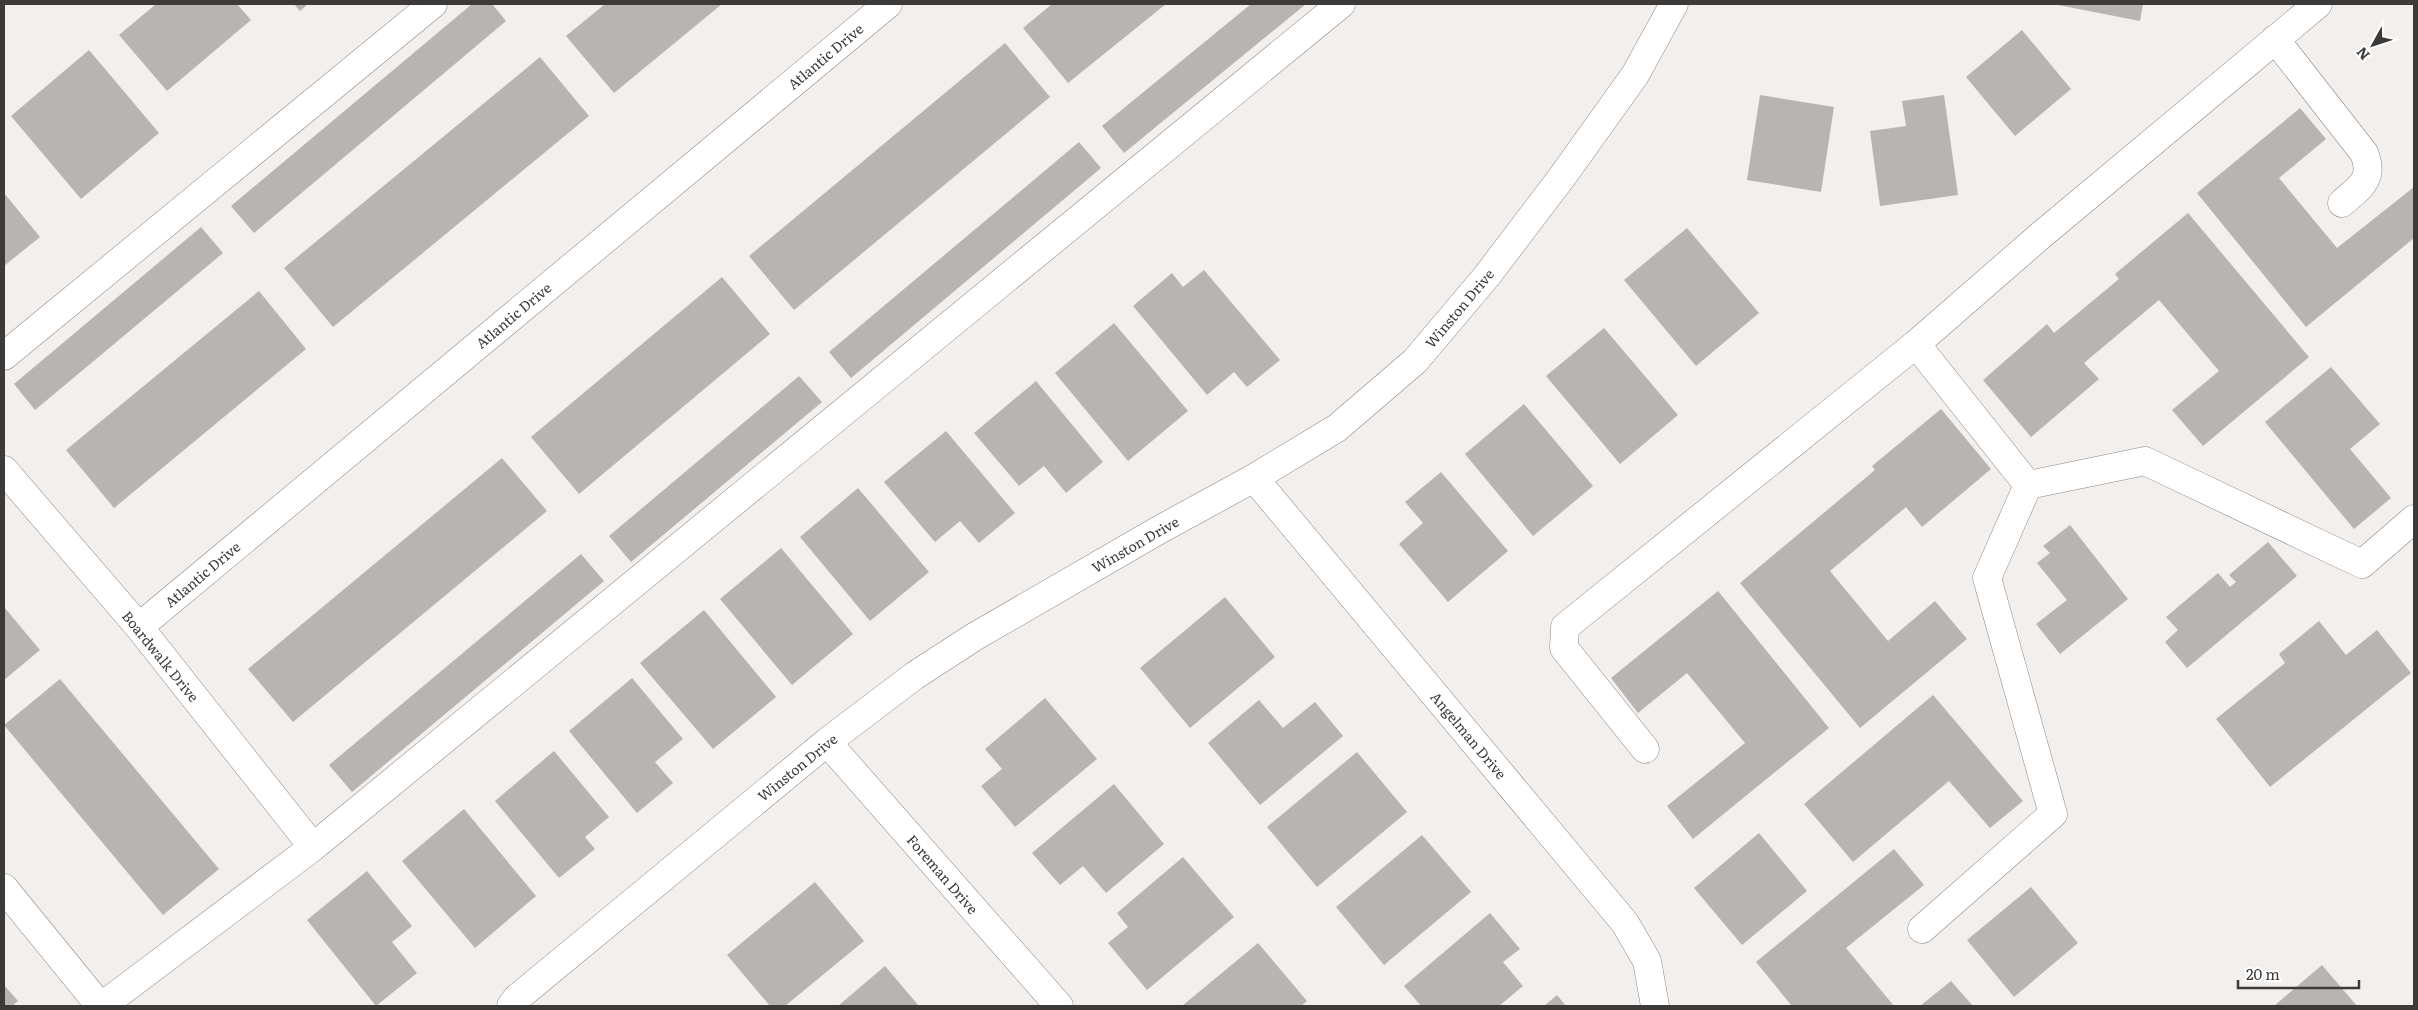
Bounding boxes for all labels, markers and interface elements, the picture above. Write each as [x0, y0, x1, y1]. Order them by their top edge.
street label: Atlantic Drive [783, 18, 867, 94]
north arrow [2348, 20, 2398, 70]
text: N [2351, 43, 2374, 65]
street label: Winston Drive [1420, 264, 1498, 352]
street label: Atlantic Drive [471, 277, 555, 353]
street label: Winston Drive [1088, 511, 1182, 577]
street label: Atlantic Drive [160, 536, 244, 612]
street label: Boardwalk Drive [118, 606, 204, 706]
street label: Angelman Drive [1427, 687, 1511, 783]
street label: Winston Drive [753, 729, 841, 805]
street label: Foreman Drive [903, 830, 983, 918]
scale bar [2238, 958, 2359, 990]
text: 20 m [2246, 962, 2280, 985]

